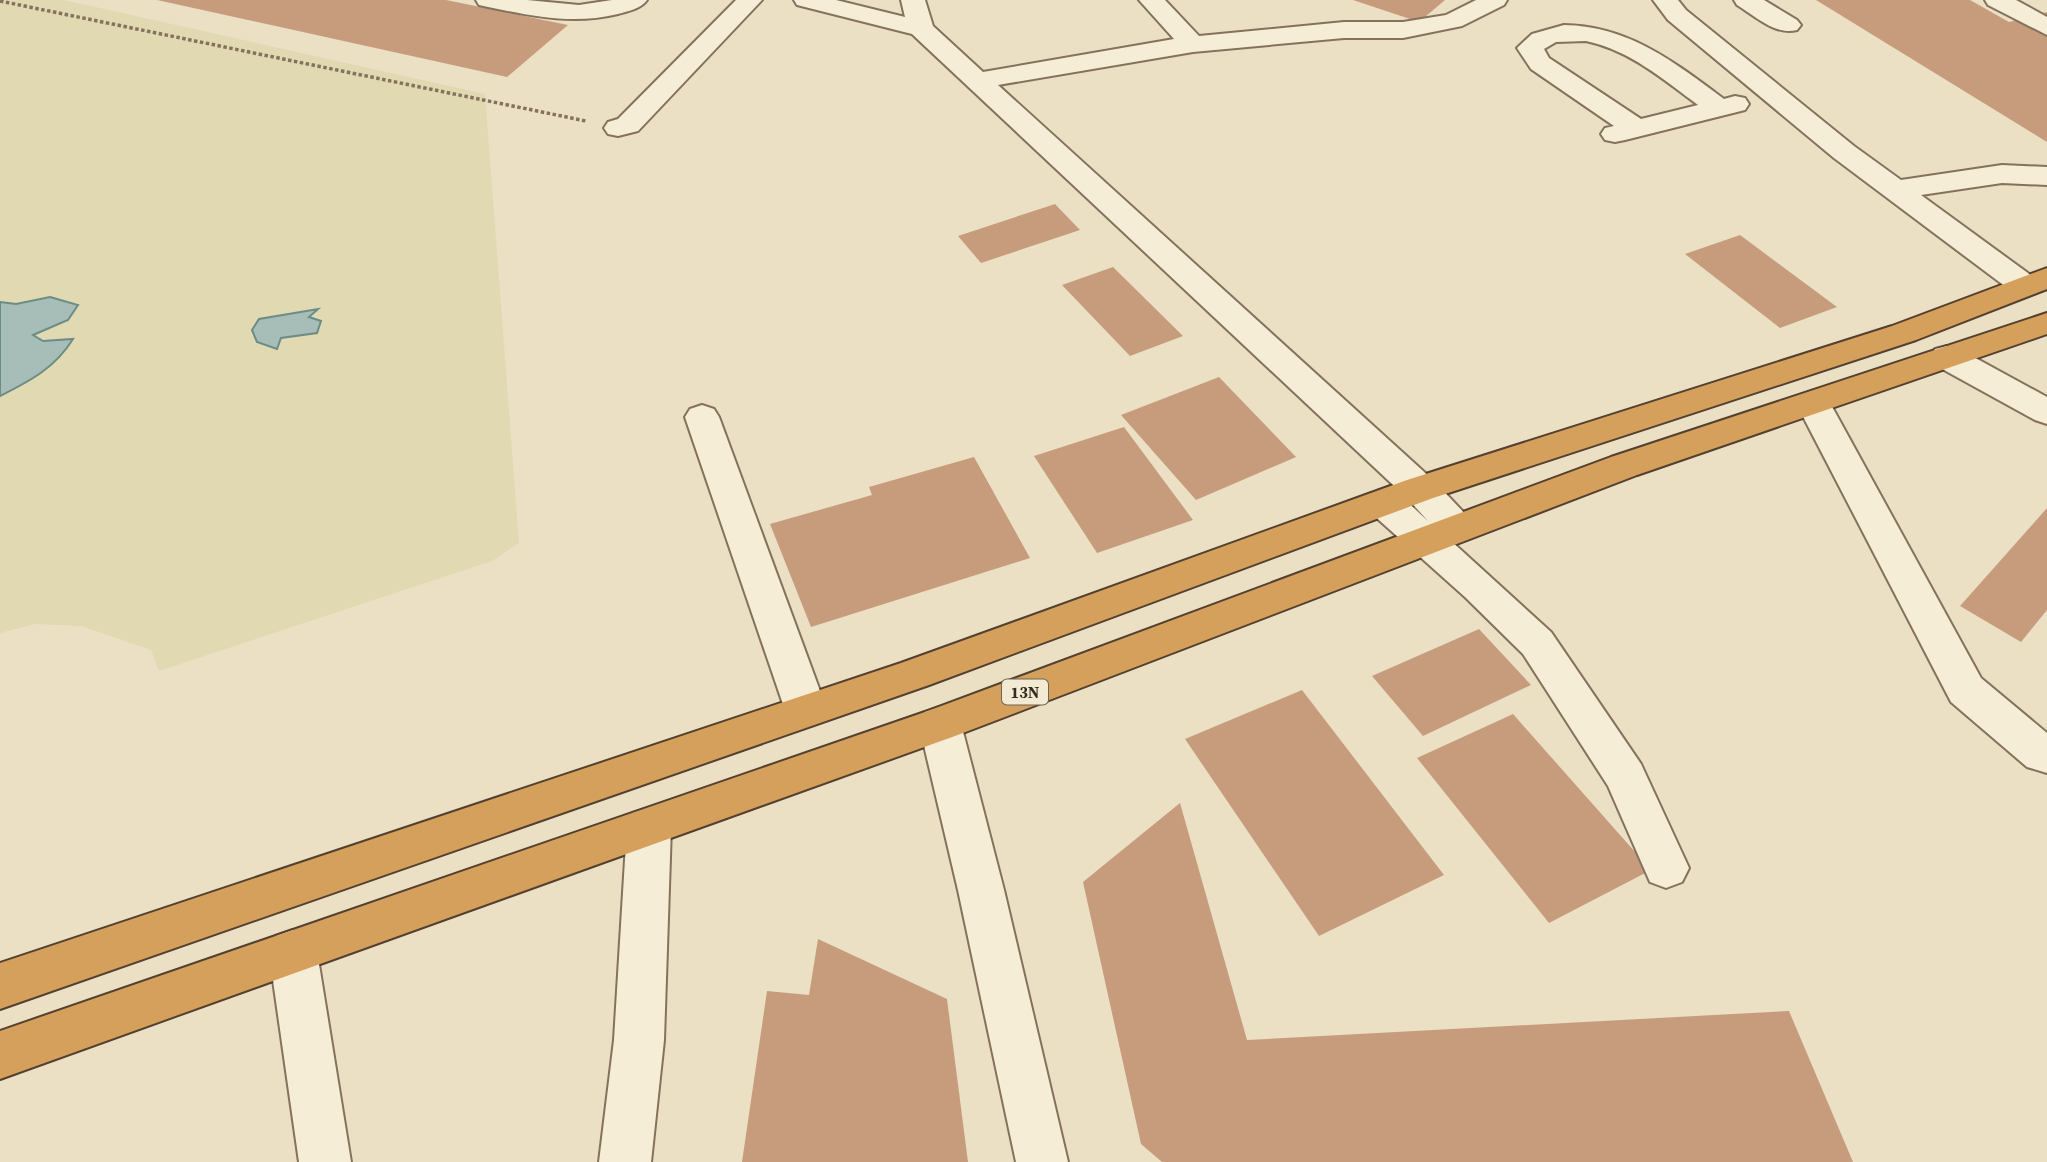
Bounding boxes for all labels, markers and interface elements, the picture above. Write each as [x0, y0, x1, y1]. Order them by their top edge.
road number: 13N [1002, 680, 1048, 705]

